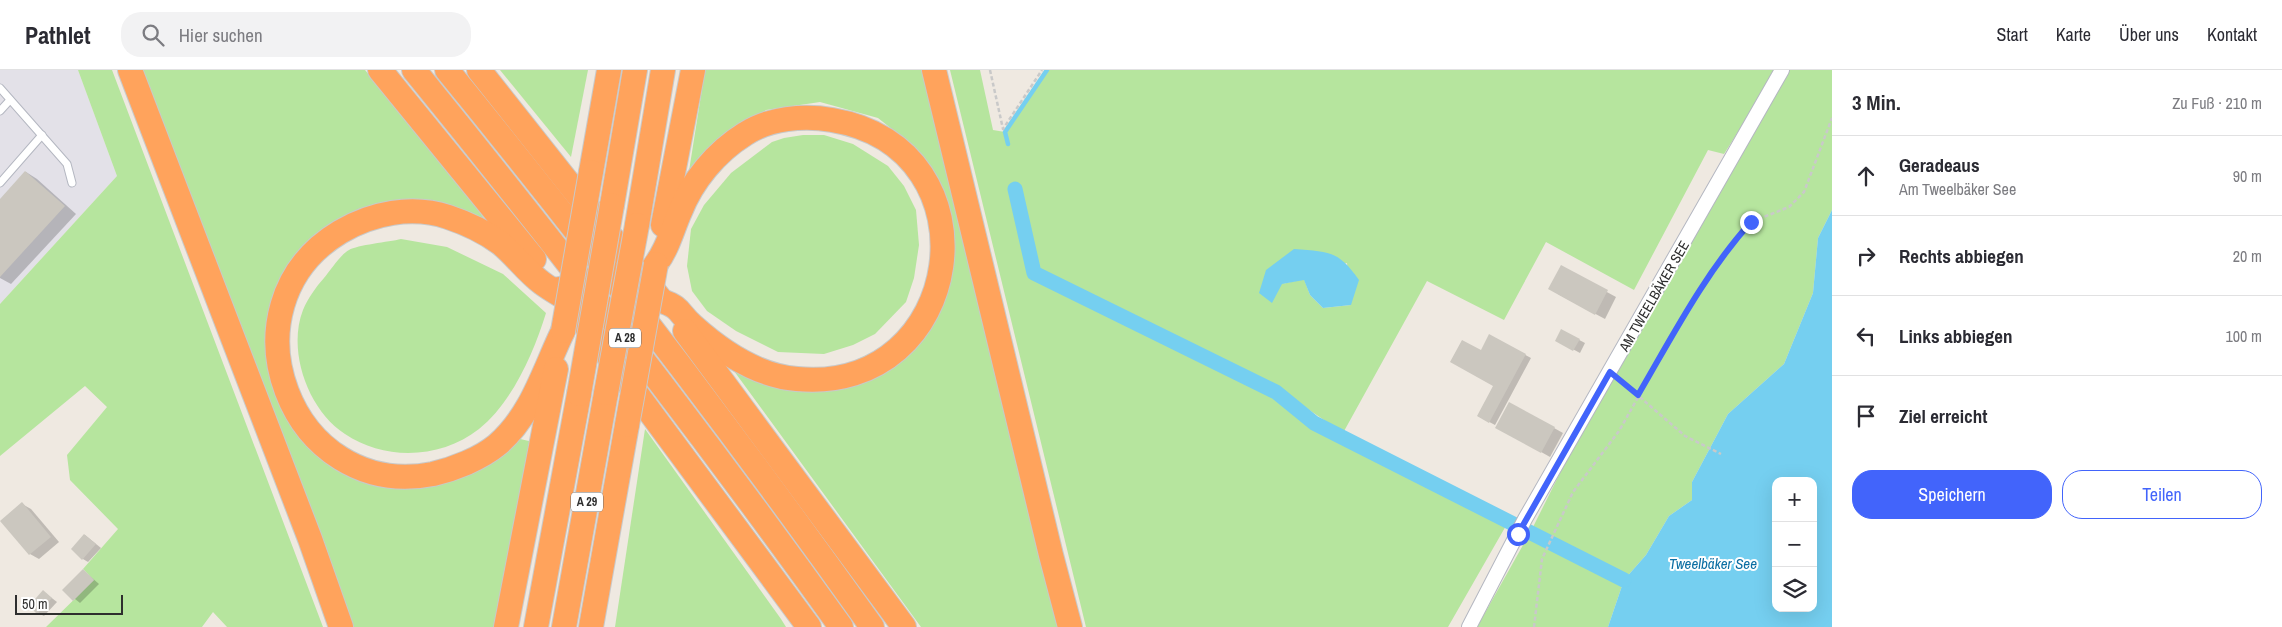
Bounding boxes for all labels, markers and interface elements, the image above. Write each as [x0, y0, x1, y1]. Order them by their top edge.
search box [121, 12, 471, 57]
text: Pathlet [25, 19, 91, 51]
icon: search [139, 21, 167, 49]
text: Hier suchen [179, 22, 263, 48]
text: Start [1997, 22, 2028, 47]
text: Karte [2056, 22, 2091, 47]
text: Über uns [2119, 22, 2179, 47]
text: Kontakt [2207, 22, 2257, 47]
text: 3 Min. [1852, 88, 1901, 117]
text: Zu Fuß · 210 m [2172, 92, 2262, 114]
text: Geradeaus [1899, 152, 1980, 178]
icon: ahead [1852, 162, 1880, 190]
text: 90 m [2233, 165, 2262, 187]
text: Am Tweelbäker See [1899, 178, 2016, 200]
route end [1740, 211, 1763, 234]
street label: AM TWEELBÄKER SEE [1614, 237, 1693, 355]
icon: right [1852, 242, 1880, 270]
text: Rechts abbiegen [1899, 243, 2024, 269]
text: 20 m [2233, 245, 2262, 267]
icon: left [1852, 322, 1880, 350]
text: Links abbiegen [1899, 323, 2012, 349]
text: 100 m [2226, 325, 2262, 347]
road number: A 28 [609, 328, 641, 348]
icon: arrive [1852, 402, 1880, 430]
text: Ziel erreicht [1899, 403, 1987, 429]
button: Speichern [1852, 470, 2052, 519]
button: Teilen [2062, 470, 2262, 519]
map controls [1772, 477, 1817, 612]
button: + [1772, 477, 1817, 522]
road number: A 29 [571, 492, 603, 512]
button: − [1772, 522, 1817, 567]
route start [1507, 523, 1530, 546]
water label: Tweelbäker See [1669, 553, 1757, 574]
button: layers [1772, 567, 1817, 612]
scale bar [15, 592, 122, 615]
text: 50 m [22, 595, 48, 613]

